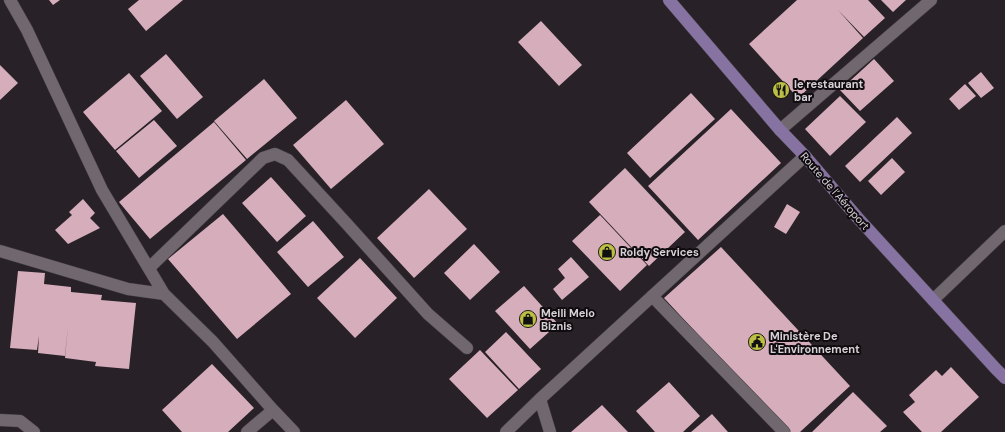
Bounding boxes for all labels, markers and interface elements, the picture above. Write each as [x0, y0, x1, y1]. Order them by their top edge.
place label: le restaurant bar [794, 77, 864, 104]
restaurant icon: le restaurant bar [771, 80, 791, 100]
street label: Route de l’Aéroport [797, 149, 873, 233]
shop icon: Roldy Services [597, 242, 617, 262]
place label: Roldy Services [620, 245, 699, 259]
place label: Meili Melo Biznis [541, 306, 595, 333]
shop icon: Meili Melo Biznis [518, 309, 538, 329]
place label: Ministère De L'Environnement [770, 329, 860, 356]
public building icon: Ministère De L'Environnement [747, 332, 767, 352]

